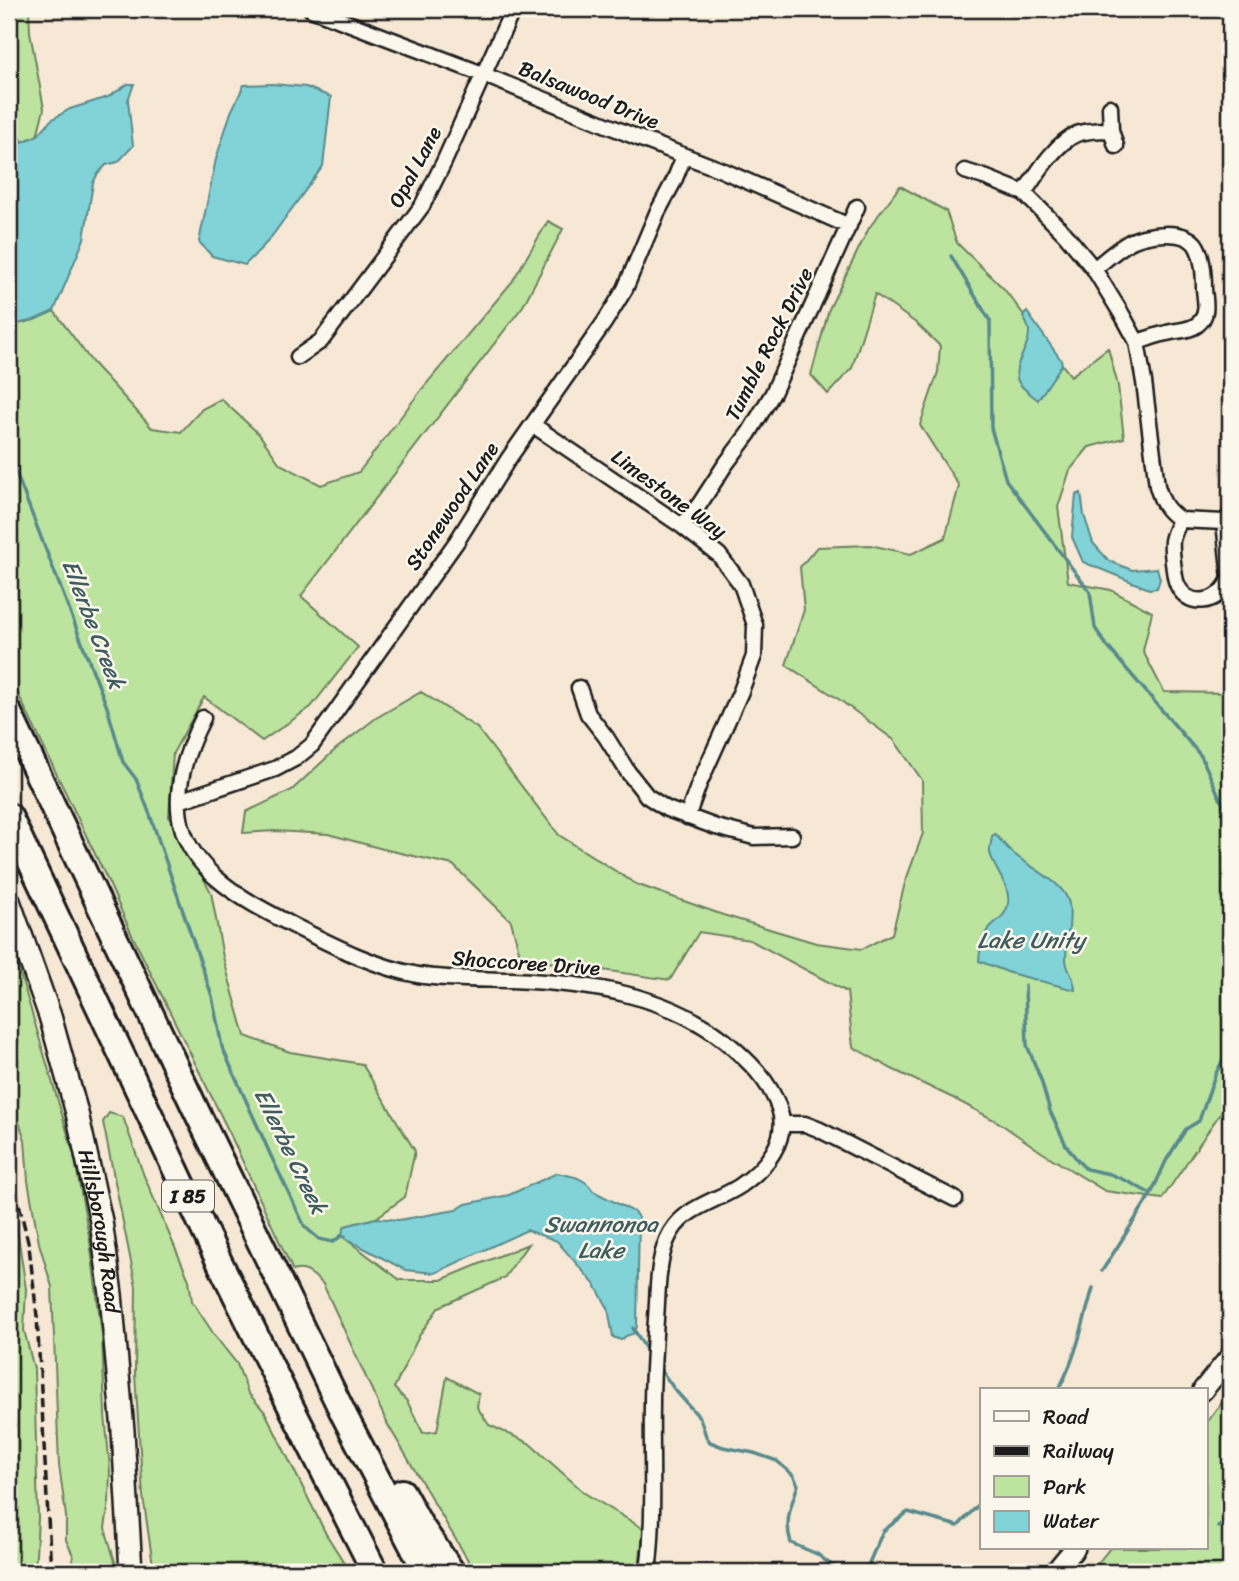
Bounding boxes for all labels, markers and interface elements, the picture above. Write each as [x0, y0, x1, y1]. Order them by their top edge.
street label: Balsawood Drive [513, 49, 665, 141]
street label: Opal Lane [377, 119, 453, 215]
street label: Tumble Rock Drive [714, 260, 824, 428]
street label: Stonewood Lane [395, 434, 509, 578]
street label: Limestone Way [603, 439, 735, 549]
water label: Ellerbe Creek [50, 553, 138, 697]
water label: Lake Unity [977, 920, 1088, 961]
street label: Shoccoree Drive [451, 939, 601, 987]
water label: Ellerbe Creek [242, 1081, 340, 1223]
street label: Hillsborough Road [67, 1145, 132, 1316]
road number: I 85 [162, 1180, 214, 1212]
water label: Swannonoa Lake [544, 1204, 660, 1271]
legend [980, 1388, 1208, 1550]
text: Road [1043, 1398, 1090, 1436]
text: Railway [1043, 1432, 1114, 1470]
text: Park [1043, 1468, 1086, 1506]
text: Water [1043, 1502, 1100, 1540]

